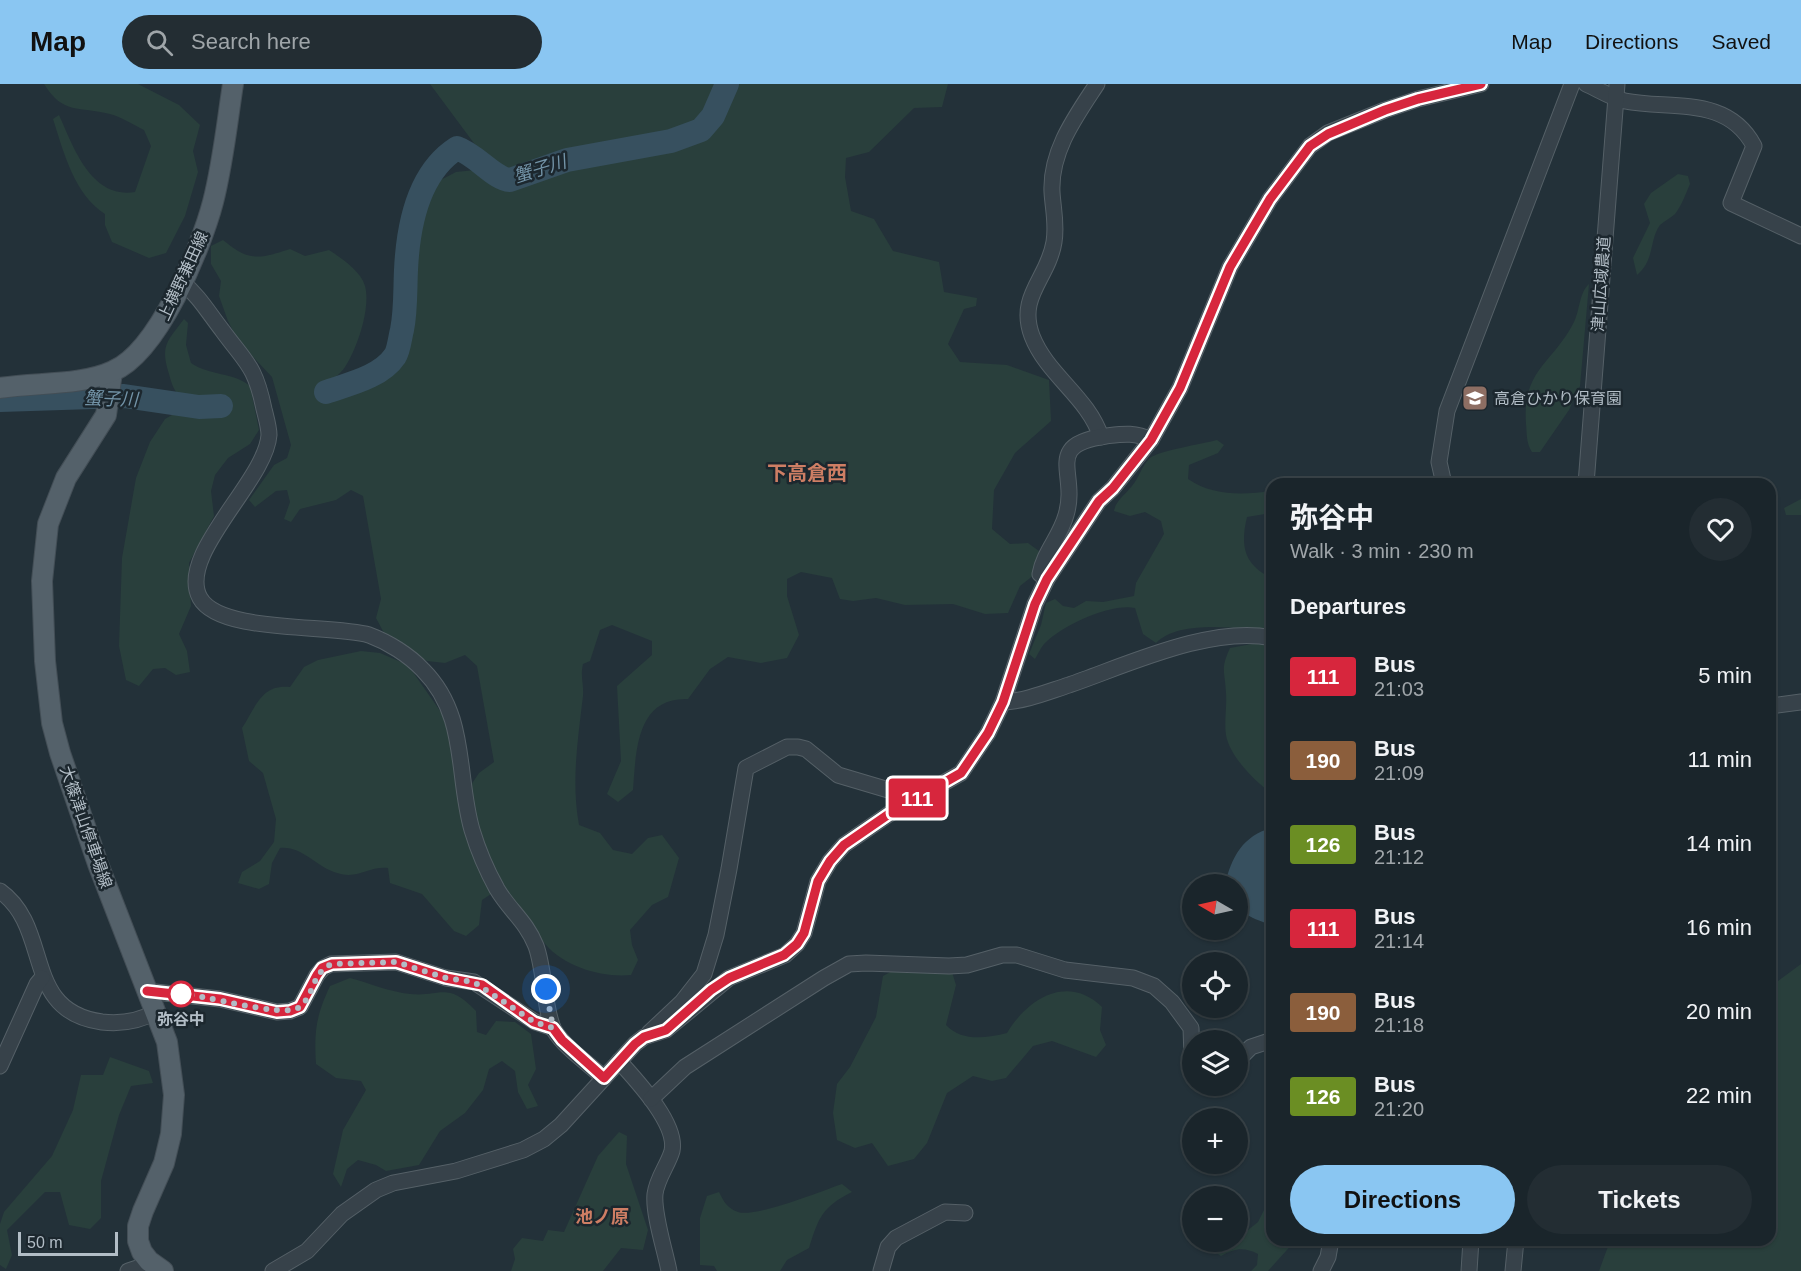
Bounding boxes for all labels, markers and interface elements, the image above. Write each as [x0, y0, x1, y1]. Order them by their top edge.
search box [122, 15, 542, 69]
text: Map [30, 26, 86, 57]
icon: search [143, 26, 176, 59]
text: Search here [191, 29, 311, 54]
text: Map [1511, 30, 1552, 53]
text: Directions [1585, 30, 1678, 53]
text: Saved [1711, 30, 1771, 53]
water label: 蟹子川 [511, 151, 571, 186]
street label: 上横野兼田線 [155, 229, 211, 323]
street label: 津山広域農道 [1589, 236, 1613, 332]
school or university icon: 高倉ひかり保育園 [1460, 383, 1490, 413]
water label: 蟹子川 [84, 388, 140, 410]
place label: 高倉ひかり保育園 [1494, 390, 1622, 407]
district label: 下高倉西 [767, 462, 847, 484]
button: heart [1689, 498, 1752, 561]
text: 弥谷中 [1290, 502, 1374, 533]
text: Walk · 3 min · 230 m [1290, 540, 1474, 562]
text: Departures [1290, 594, 1406, 619]
text: Bus [1374, 652, 1416, 677]
text: 5 min [1698, 663, 1752, 688]
text: 111 [1307, 665, 1339, 688]
text: 21:03 [1374, 678, 1424, 700]
text: Bus [1374, 736, 1416, 761]
text: 11 min [1688, 747, 1752, 772]
text: 190 [1305, 749, 1341, 772]
text: 21:09 [1374, 762, 1424, 784]
street label: 大篠津山停車場線 [57, 764, 115, 890]
line badge: 111 [882, 778, 952, 818]
text: 111 [901, 787, 933, 810]
text: Bus [1374, 820, 1416, 845]
text: 14 min [1686, 831, 1752, 856]
text: 126 [1305, 833, 1341, 856]
text: 21:12 [1374, 846, 1424, 868]
north arrow [1182, 874, 1248, 940]
map controls [1182, 874, 1248, 1252]
text: Bus [1374, 904, 1416, 929]
text: 16 min [1686, 915, 1752, 940]
text: 111 [1307, 917, 1339, 940]
text: 21:14 [1374, 930, 1424, 952]
button: locate [1182, 952, 1248, 1018]
your location [531, 974, 561, 1004]
marker: 弥谷中 [168, 981, 194, 1007]
text: Bus [1374, 988, 1416, 1013]
text: 20 min [1686, 999, 1752, 1024]
text: 190 [1305, 1001, 1341, 1024]
place label: 弥谷中 [157, 1011, 205, 1028]
text: 21:18 [1374, 1014, 1424, 1036]
button: layers [1182, 1030, 1248, 1096]
text: Bus [1374, 1072, 1416, 1097]
text: 22 min [1686, 1083, 1752, 1108]
text: 126 [1305, 1085, 1341, 1108]
text: 21:20 [1374, 1098, 1424, 1120]
button: + [1182, 1108, 1248, 1174]
button: Directions [1290, 1165, 1515, 1234]
button: Tickets [1527, 1165, 1752, 1234]
button: − [1182, 1186, 1248, 1252]
district label: 池ノ原 [575, 1207, 629, 1227]
scale bar [18, 1229, 118, 1256]
text: 50 m [27, 1234, 63, 1251]

